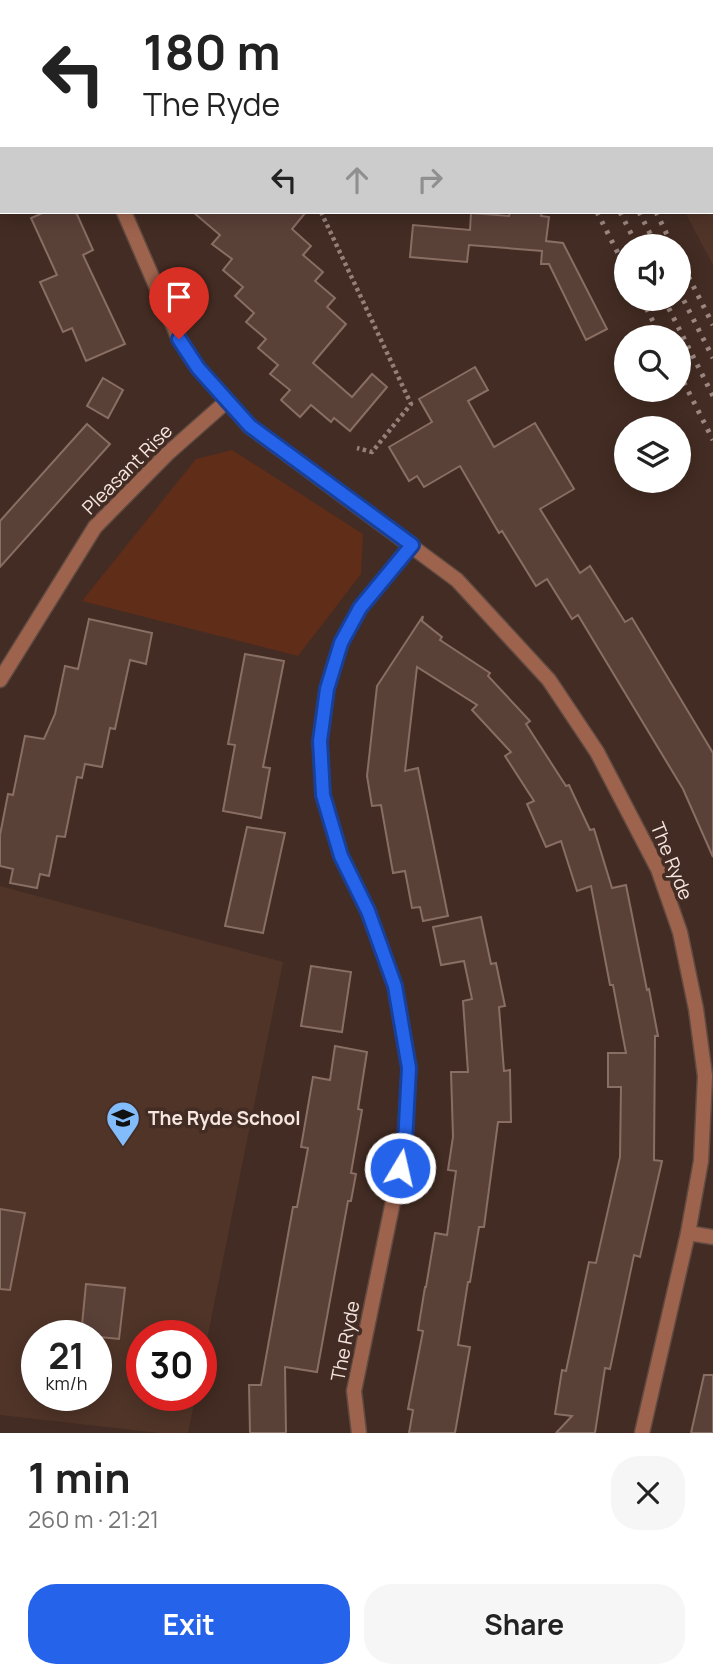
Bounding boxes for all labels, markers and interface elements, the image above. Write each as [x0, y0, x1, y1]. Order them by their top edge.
text: 180 m [143, 18, 281, 85]
icon: left [28, 28, 119, 119]
text: The Ryde [143, 82, 280, 126]
icon: left [265, 161, 303, 199]
icon: ahead [338, 161, 376, 199]
icon: right [411, 161, 449, 199]
map controls [614, 234, 691, 493]
button: sound [614, 234, 691, 311]
pin [149, 267, 209, 339]
icon: arrive [160, 278, 198, 316]
button: search [614, 325, 691, 402]
button: layers [614, 416, 691, 493]
street label: Pleasant Rise [76, 418, 178, 520]
street label: The Ryde [645, 818, 699, 904]
school or university icon: The Ryde School [104, 1099, 142, 1148]
place label: The Ryde School [148, 1105, 301, 1131]
position arrow [363, 1131, 437, 1205]
street label: The Ryde [324, 1299, 366, 1383]
speed limit sign: 30 [126, 1320, 217, 1411]
text: 21 [48, 1332, 85, 1380]
text: km/h [46, 1371, 87, 1395]
text: 1 min [28, 1448, 131, 1506]
button: close [611, 1456, 685, 1530]
text: 260 m · 21:21 [28, 1503, 159, 1535]
button: Exit [28, 1584, 350, 1664]
button: Share [364, 1584, 685, 1664]

